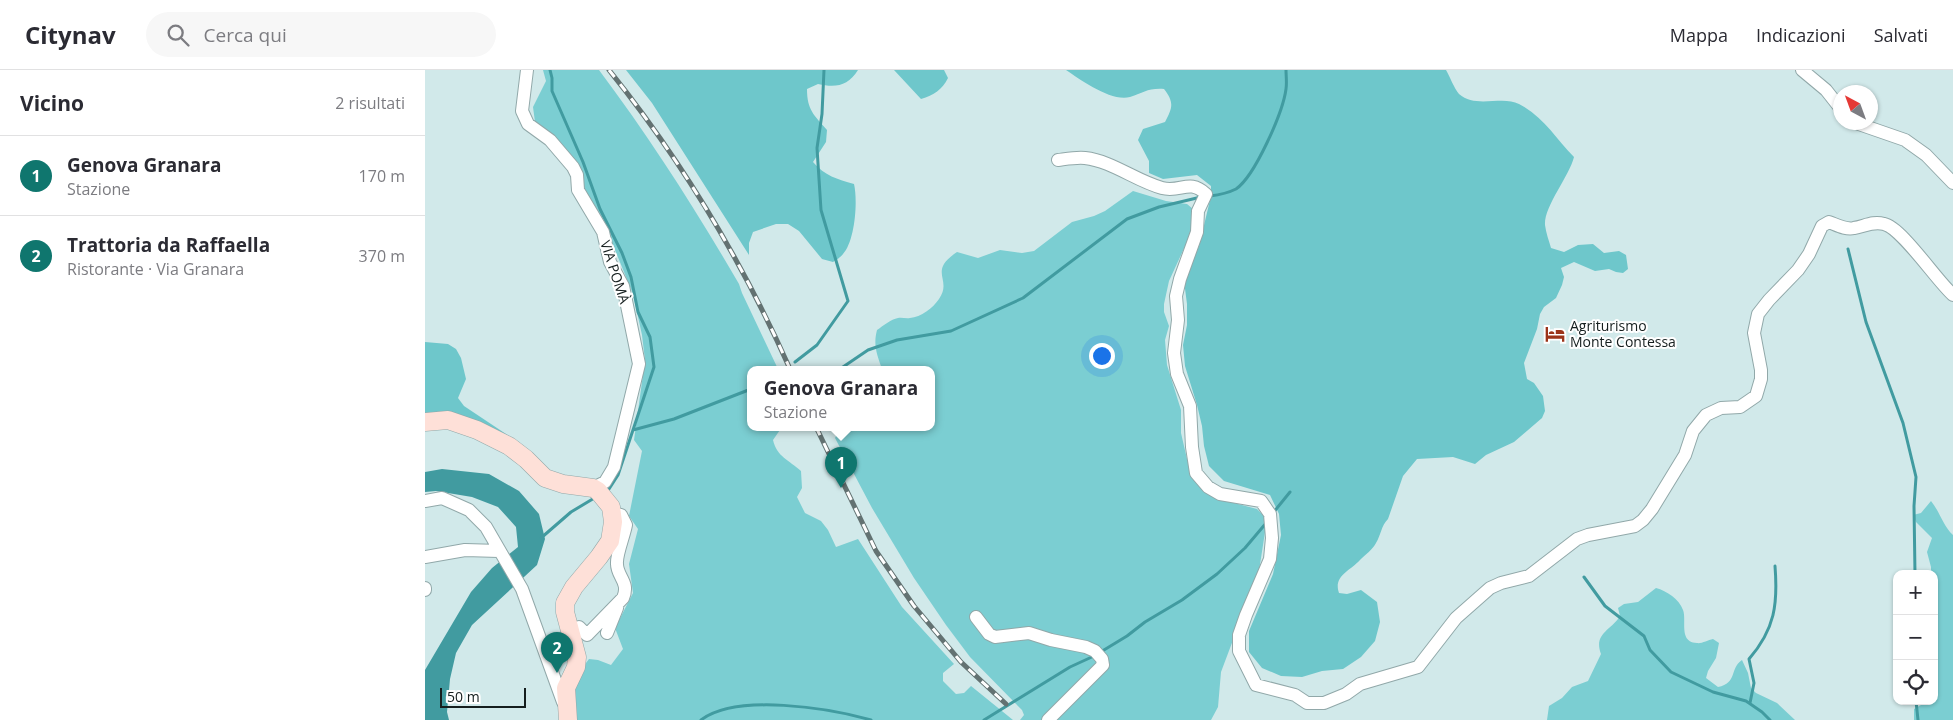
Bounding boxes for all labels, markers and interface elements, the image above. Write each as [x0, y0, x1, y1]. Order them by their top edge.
search box [146, 12, 496, 57]
text: Citynav [25, 18, 116, 51]
icon: search [164, 21, 192, 49]
text: Cerca qui [204, 22, 287, 48]
text: Mappa [1670, 23, 1728, 47]
text: Indicazioni [1756, 23, 1846, 47]
text: Salvati [1874, 23, 1928, 47]
north arrow [1833, 85, 1878, 130]
text: Vicino [20, 89, 84, 117]
text: 2 risultati [335, 92, 405, 114]
text: Genova Granara [67, 152, 221, 178]
text: 1 [31, 165, 41, 187]
text: 170 m [359, 165, 405, 187]
text: Stazione [67, 178, 130, 200]
text: Trattoria da Raffaella [67, 232, 270, 258]
street label: VIA POMÀ [596, 238, 635, 306]
text: 2 [31, 245, 41, 267]
text: 370 m [359, 245, 405, 267]
text: Ristorante · Via Granara [67, 258, 244, 280]
place label: Agriturismo Monte Contessa [1570, 316, 1676, 351]
hotel icon: Agriturismo Monte Contessa [1544, 323, 1566, 345]
your location [1089, 343, 1115, 369]
popup [747, 366, 935, 431]
text: Genova Granara [764, 375, 918, 401]
text: Stazione [764, 401, 827, 423]
pin: 1 [825, 447, 857, 488]
map controls [1893, 570, 1938, 705]
button: + [1893, 570, 1938, 615]
button: − [1893, 615, 1938, 660]
pin: 2 [541, 632, 573, 673]
button: locate [1893, 660, 1938, 705]
scale bar [440, 685, 526, 708]
text: 50 m [447, 687, 480, 706]

